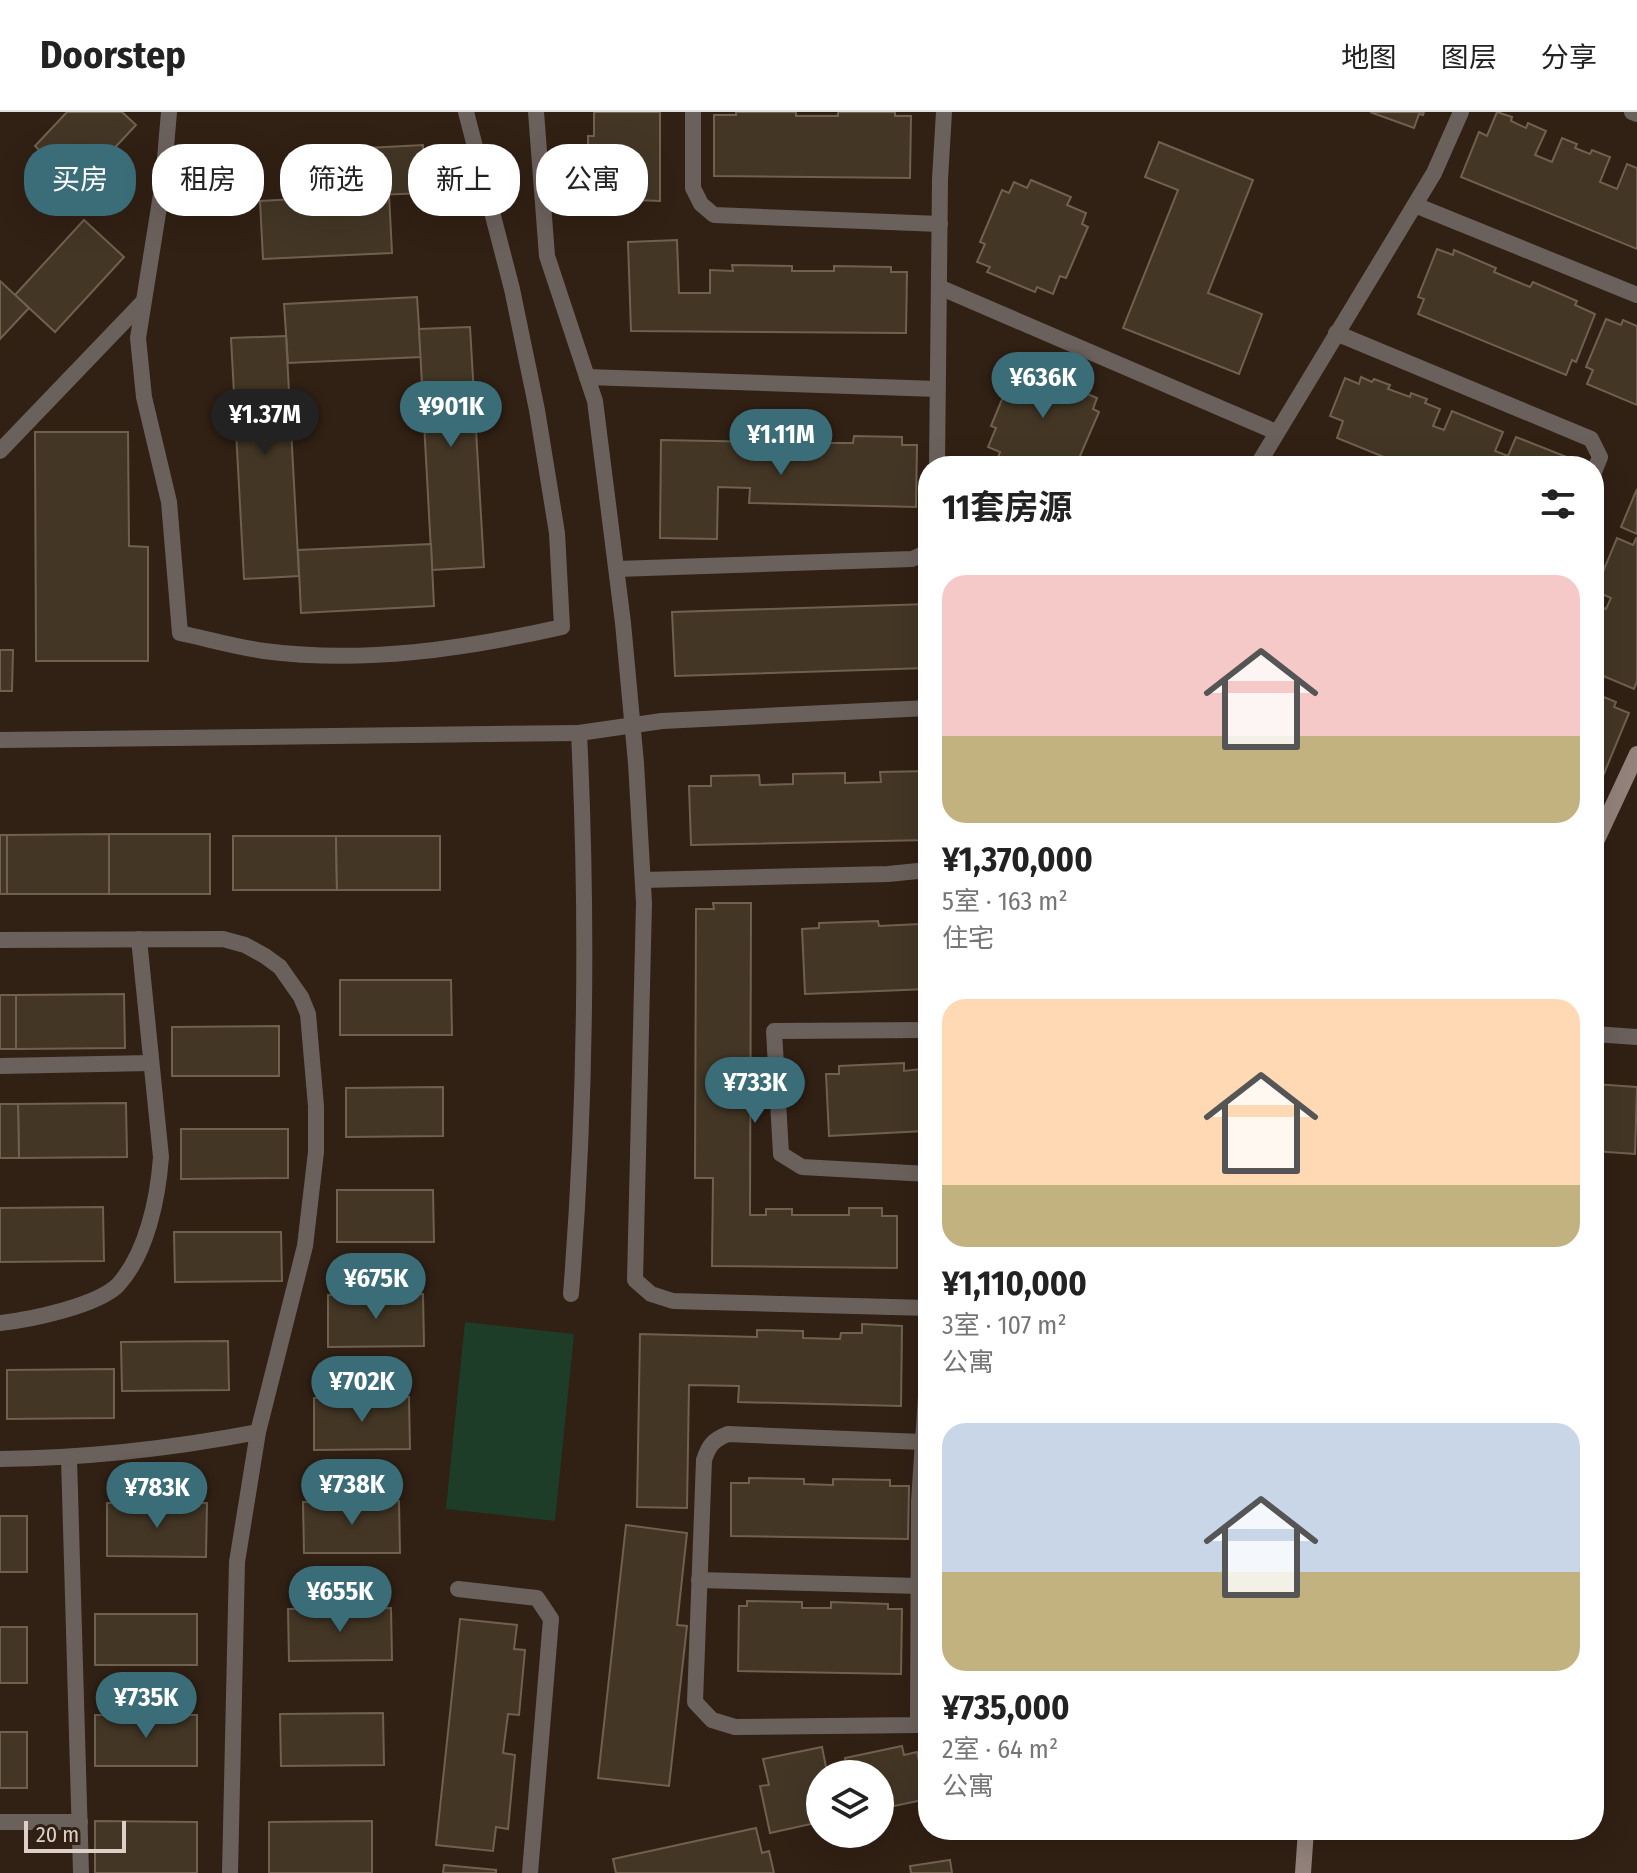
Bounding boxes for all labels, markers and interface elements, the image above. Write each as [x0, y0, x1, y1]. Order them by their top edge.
text: Doorstep [40, 32, 186, 78]
text: 地图 [1341, 41, 1397, 74]
text: 图层 [1441, 41, 1497, 74]
text: 分享 [1541, 41, 1597, 74]
chip: 买房 [24, 144, 136, 216]
chip: 租房 [152, 144, 264, 216]
chip: 筛选 [280, 144, 392, 216]
chip: 新上 [408, 144, 520, 216]
chip: 公寓 [536, 144, 648, 216]
pin: ¥636K [987, 352, 1099, 420]
text: ¥636K [1009, 362, 1077, 393]
pin: ¥901K [395, 381, 507, 449]
pin: ¥1.37M [200, 389, 330, 457]
text: ¥901K [418, 391, 484, 422]
text: ¥1.37M [229, 399, 301, 430]
pin: ¥1.11M [716, 409, 846, 477]
text: ¥1.11M [747, 419, 815, 450]
icon: filters [1536, 482, 1580, 526]
text: 11套房源 [942, 487, 1072, 528]
icon: home [1189, 627, 1333, 771]
text: ¥1,370,000 [942, 839, 1093, 880]
text: 5室 · 163 m² [942, 886, 1068, 917]
text: 住宅 [942, 923, 994, 954]
icon: home [1189, 1051, 1333, 1195]
pin: ¥733K [699, 1057, 811, 1125]
text: ¥733K [723, 1067, 787, 1098]
pin: ¥675K [320, 1253, 432, 1321]
text: ¥675K [344, 1263, 408, 1294]
text: ¥1,110,000 [942, 1263, 1087, 1304]
text: 3室 · 107 m² [942, 1310, 1067, 1341]
text: 公寓 [942, 1347, 994, 1378]
pin: ¥702K [306, 1356, 418, 1424]
text: ¥702K [329, 1366, 395, 1397]
pin: ¥738K [296, 1459, 408, 1527]
pin: ¥783K [101, 1462, 213, 1530]
text: ¥738K [319, 1469, 385, 1500]
text: ¥783K [124, 1472, 190, 1503]
icon: home [1189, 1475, 1333, 1619]
pin: ¥655K [284, 1566, 396, 1634]
text: ¥655K [307, 1576, 373, 1607]
pin: ¥735K [90, 1672, 202, 1740]
text: ¥735K [114, 1682, 178, 1713]
text: ¥735,000 [942, 1687, 1070, 1728]
text: 2室 · 64 m² [942, 1734, 1058, 1765]
map controls [806, 1760, 894, 1848]
button: layers [806, 1760, 894, 1848]
text: 公寓 [942, 1771, 994, 1802]
scale bar [24, 1817, 126, 1853]
text: 20 m [36, 1821, 79, 1848]

